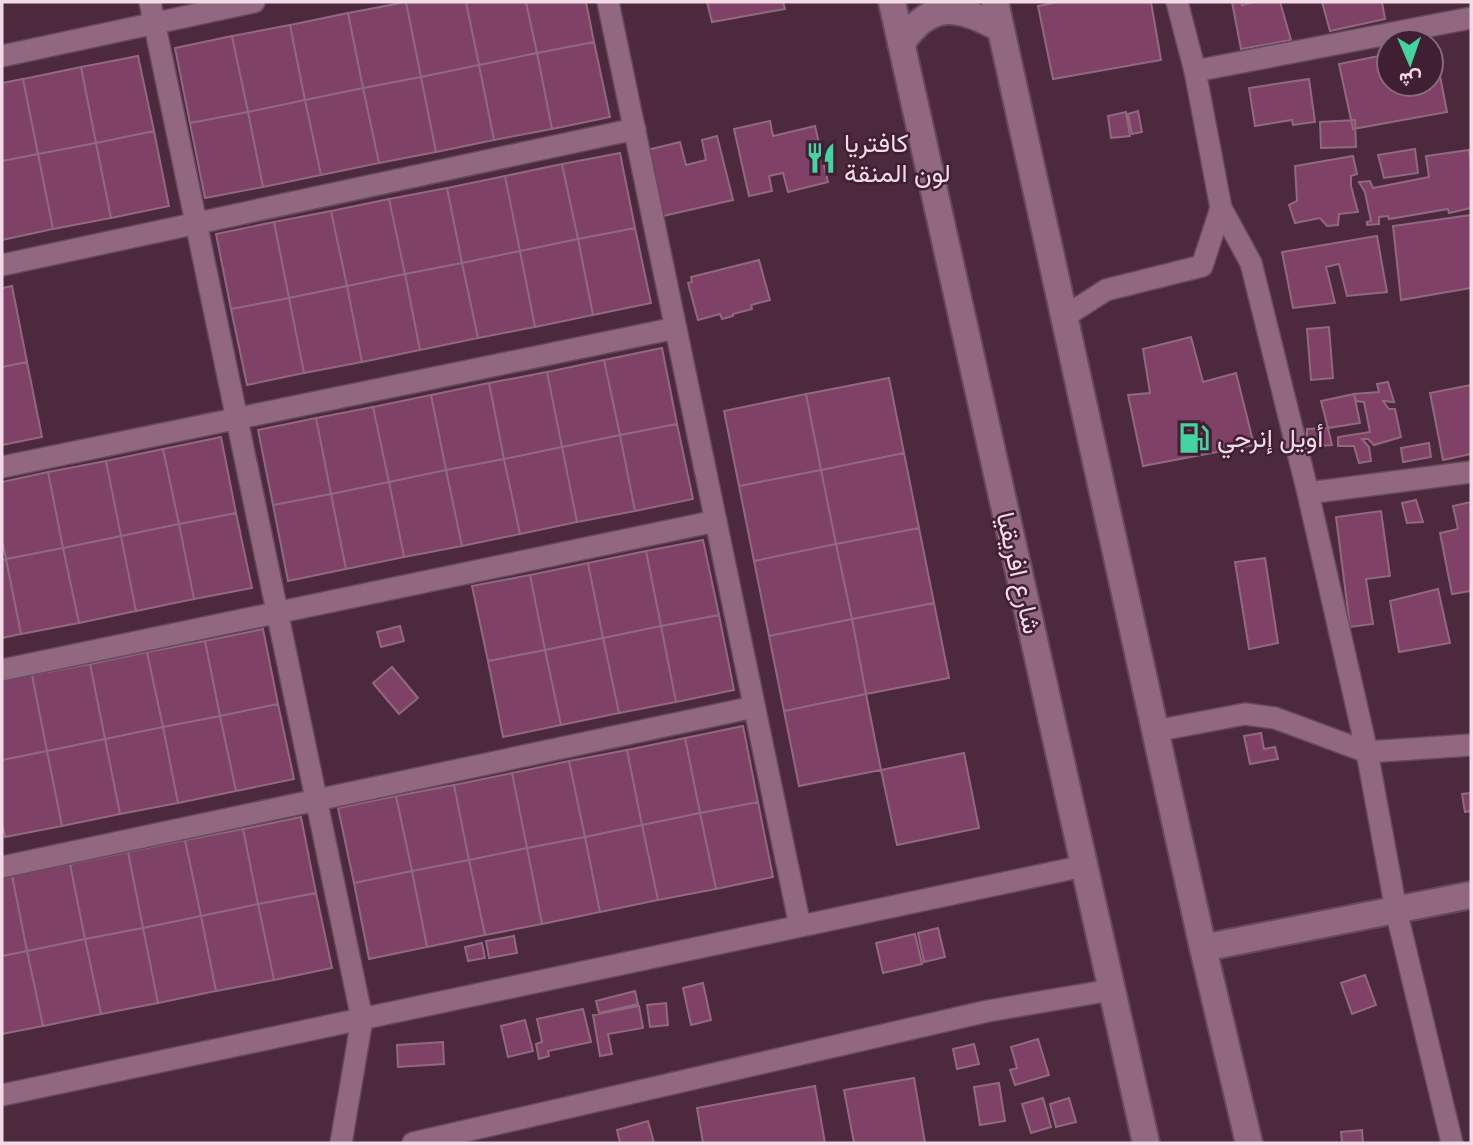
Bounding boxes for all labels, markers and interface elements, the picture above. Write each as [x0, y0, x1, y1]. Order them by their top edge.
north arrow [1375, 28, 1445, 98]
text: ش [1398, 64, 1422, 93]
place label: كافتريا لون المنقة [844, 124, 951, 194]
restaurant icon: كافتريا لون المنقة [804, 141, 838, 175]
place label: أويل إنرجي [1217, 419, 1323, 459]
fuel station icon: أويل إنرجي [1177, 421, 1211, 455]
street label: شارع افريقيا [985, 508, 1051, 638]

